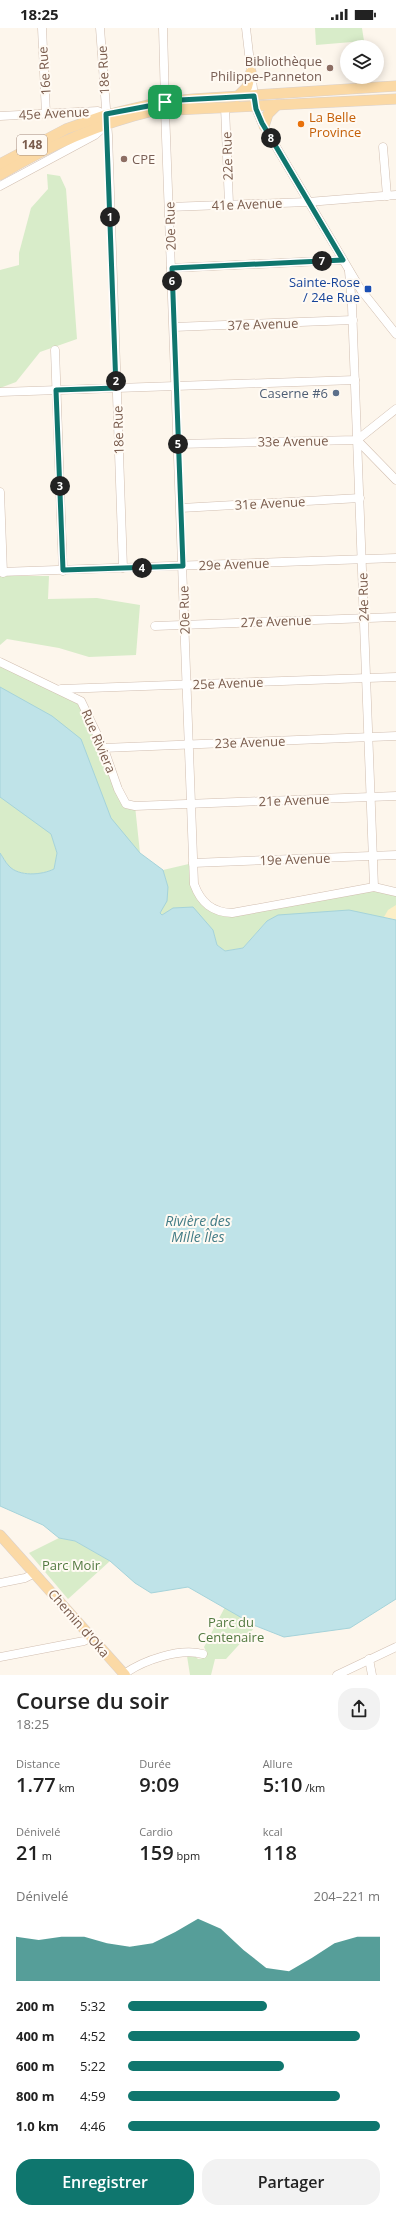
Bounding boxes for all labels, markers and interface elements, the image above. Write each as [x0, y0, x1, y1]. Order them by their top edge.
text: 18:25 [20, 4, 59, 24]
map controls [340, 40, 384, 84]
button: layers [340, 40, 384, 84]
street label: 18e Rue [93, 45, 113, 95]
street label: 16e Rue [33, 46, 55, 96]
place label: Bibliothèque Philippe-Panneton [210, 52, 322, 85]
marker: Bibliothèque Philippe-Panneton [325, 63, 335, 73]
pin [148, 85, 182, 119]
icon: arrive [154, 91, 176, 113]
street label: 45e Avenue [18, 102, 90, 124]
place label: La Belle Province [309, 108, 361, 141]
marker: La Belle Province [296, 119, 306, 129]
pin: 8 [261, 128, 281, 148]
text: 8 [268, 130, 274, 145]
street label: 22e Rue [217, 131, 237, 181]
road number: 148 [17, 135, 47, 155]
place label: CPE [132, 150, 155, 168]
marker: CPE [119, 154, 129, 164]
street label: 41e Avenue [211, 194, 283, 214]
street label: 20e Rue [160, 201, 180, 251]
pin: 1 [100, 207, 120, 227]
text: 1 [107, 209, 113, 224]
pin: 7 [312, 251, 332, 271]
text: 7 [319, 253, 325, 268]
pin: 6 [162, 271, 182, 291]
text: 6 [169, 273, 175, 288]
place label: Sainte-Rose / 24e Rue [289, 273, 360, 306]
marker: Sainte-Rose / 24e Rue [363, 284, 373, 294]
street label: 37e Avenue [227, 314, 299, 334]
pin: 2 [106, 371, 126, 391]
text: 2 [113, 373, 119, 388]
place label: Caserne #6 [259, 384, 328, 402]
marker: Caserne #6 [331, 388, 341, 398]
street label: 18e Rue [108, 405, 128, 455]
street label: 33e Avenue [257, 431, 329, 451]
pin: 5 [168, 434, 188, 454]
text: 5 [175, 436, 181, 451]
pin: 3 [50, 476, 70, 496]
text: 3 [57, 478, 63, 493]
street label: 31e Avenue [234, 492, 306, 514]
street label: 29e Avenue [198, 554, 270, 574]
pin: 4 [132, 558, 152, 578]
text: 4 [139, 560, 145, 575]
street label: 24e Rue [353, 572, 373, 622]
street label: 20e Rue [174, 585, 194, 635]
street label: 27e Avenue [240, 611, 312, 631]
street label: 25e Avenue [192, 673, 264, 693]
street label: Rue Riviera [78, 706, 120, 776]
street label: 23e Avenue [214, 732, 286, 752]
street label: 21e Avenue [258, 790, 330, 810]
street label: 19e Avenue [259, 849, 331, 869]
water label: Rivière des Mille Îles [165, 1211, 231, 1246]
park label: Parc Moir [42, 1556, 101, 1574]
street label: Chemin d'Oka [44, 1585, 114, 1661]
park label: Parc du Centenaire [198, 1613, 264, 1646]
text: Course du soir [16, 1685, 169, 1715]
button: share [338, 1688, 380, 1730]
text: 18:25 [16, 1715, 49, 1733]
text: Distance [16, 1756, 60, 1771]
text: Durée [139, 1756, 171, 1771]
text: Allure [263, 1756, 293, 1771]
text: 1.77 [16, 1771, 56, 1798]
text: 9:09 [139, 1771, 179, 1798]
text: 5:10 [263, 1771, 302, 1798]
text: km [56, 1780, 75, 1795]
text: /km [302, 1780, 325, 1795]
text: Dénivelé [16, 1824, 60, 1839]
text: Cardio [139, 1824, 173, 1839]
text: kcal [263, 1824, 283, 1839]
text: 21 [16, 1839, 39, 1866]
text: 159 [139, 1839, 174, 1866]
text: 118 [263, 1839, 297, 1866]
text: m [39, 1848, 52, 1863]
text: bpm [174, 1848, 200, 1863]
text: Dénivelé [16, 1887, 68, 1905]
text: 204–221 m [313, 1887, 380, 1905]
text: 200 m [16, 1997, 54, 2015]
text: 5:32 [80, 1997, 106, 2015]
text: 400 m [16, 2027, 54, 2045]
text: 4:52 [80, 2027, 106, 2045]
text: 600 m [16, 2057, 54, 2075]
text: 5:22 [80, 2057, 106, 2075]
text: 800 m [16, 2087, 54, 2105]
text: 4:59 [80, 2087, 106, 2105]
text: 1.0 km [16, 2117, 59, 2135]
text: 4:46 [80, 2117, 106, 2135]
button: Enregistrer [16, 2159, 194, 2205]
button: Partager [202, 2159, 380, 2205]

